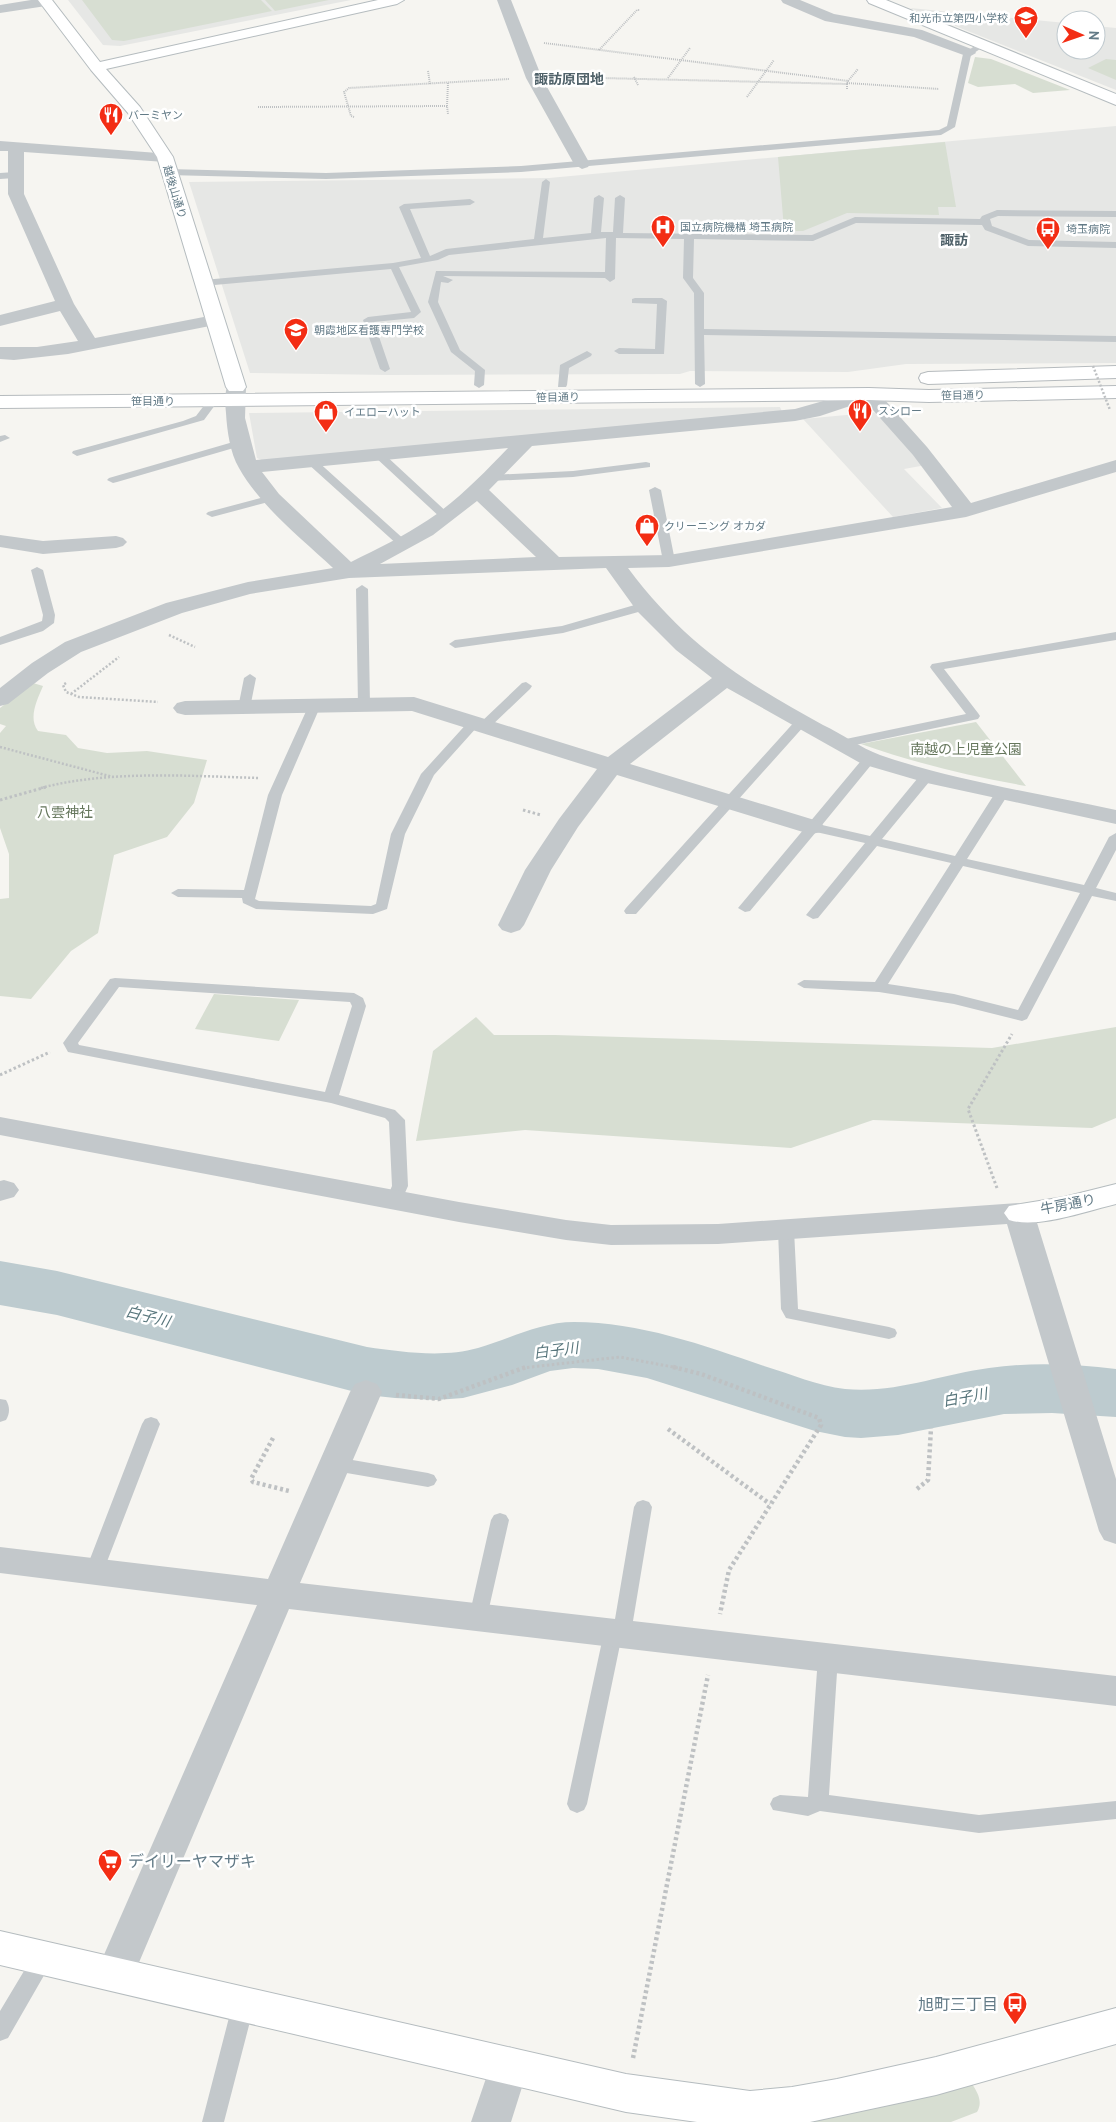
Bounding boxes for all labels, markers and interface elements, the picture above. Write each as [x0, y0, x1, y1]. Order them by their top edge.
school or university icon: 和光市立第四小学校 [1013, 5, 1039, 39]
north arrow [1056, 10, 1106, 60]
place label: 和光市立第四小学校 [909, 11, 1008, 25]
text: N [1085, 31, 1103, 40]
district label: 諏訪原団地 [534, 70, 604, 88]
restaurant icon: バーミヤン [98, 102, 124, 136]
place label: バーミヤン [128, 108, 183, 122]
street label: 越後山通り [160, 164, 190, 220]
hospital icon: 国立病院機構 埼玉病院 [650, 214, 676, 248]
bus stop icon: 埼玉病院 [1035, 216, 1061, 250]
place label: 国立病院機構 埼玉病院 [680, 220, 793, 234]
place label: 埼玉病院 [1066, 222, 1110, 236]
district label: 諏訪 [940, 231, 968, 249]
school or university icon: 朝霞地区看護専門学校 [283, 317, 309, 351]
place label: 朝霞地区看護専門学校 [314, 323, 424, 337]
street label: 笹目通り [941, 388, 985, 402]
street label: 笹目通り [536, 390, 580, 404]
street label: 笹目通り [131, 394, 175, 408]
restaurant icon: スシロー [847, 398, 873, 432]
shop icon: イエローハット [313, 399, 339, 433]
place label: スシロー [878, 404, 922, 418]
place label: イエローハット [344, 405, 421, 419]
shop icon: クリーニング オカダ [634, 513, 660, 547]
place label: クリーニング オカダ [664, 519, 766, 533]
park label: 南越の上児童公園 [910, 740, 1022, 758]
park label: 八雲神社 [37, 803, 93, 821]
street label: 牛房通り [1039, 1190, 1097, 1218]
water label: 白子川 [124, 1301, 174, 1331]
water label: 白子川 [533, 1338, 581, 1362]
water label: 白子川 [941, 1383, 991, 1410]
supermarket icon: デイリーヤマザキ [97, 1848, 123, 1882]
place label: デイリーヤマザキ [128, 1851, 256, 1871]
bus stop icon: 旭町三丁目 [1002, 1991, 1028, 2025]
place label: 旭町三丁目 [918, 1994, 998, 2014]

